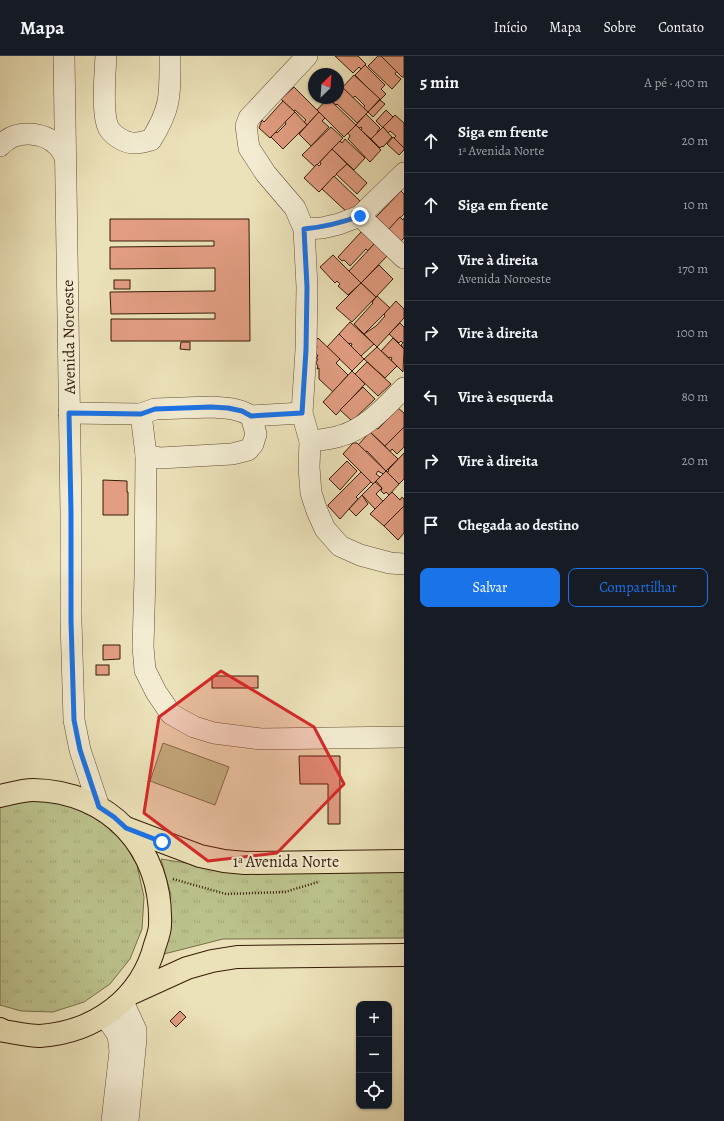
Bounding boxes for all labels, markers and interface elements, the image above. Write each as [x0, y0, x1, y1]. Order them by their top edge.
text: Mapa [20, 15, 64, 41]
text: Início [494, 18, 527, 37]
text: Mapa [549, 18, 581, 37]
text: Sobre [603, 18, 636, 37]
text: Contato [658, 18, 704, 37]
north arrow [308, 68, 344, 104]
text: 5 min [420, 71, 459, 94]
text: A pé · 400 m [644, 74, 708, 91]
text: Siga em frente [458, 122, 548, 142]
icon: ahead [420, 130, 442, 152]
text: 20 m [682, 132, 708, 149]
text: 1ᵃ Avenida Norte [458, 142, 544, 159]
icon: ahead [420, 194, 442, 216]
text: Siga em frente [458, 195, 548, 215]
text: 10 m [683, 196, 708, 213]
route end [351, 207, 369, 225]
text: Vire à direita [458, 250, 538, 270]
icon: right [420, 258, 442, 280]
text: 170 m [678, 260, 708, 277]
text: Avenida Noroeste [458, 270, 551, 287]
street label: Avenida Noroeste [57, 279, 81, 396]
icon: right [420, 322, 442, 344]
text: Vire à direita [458, 323, 538, 343]
text: 100 m [676, 324, 708, 341]
icon: left [420, 386, 442, 408]
text: Vire à esquerda [458, 387, 554, 407]
text: 80 m [681, 388, 708, 405]
icon: right [420, 450, 442, 472]
text: Vire à direita [458, 451, 538, 471]
text: 20 m [682, 452, 708, 469]
icon: arrive [420, 514, 442, 536]
text: Chegada ao destino [458, 515, 579, 535]
button: Salvar [420, 568, 560, 607]
button: Compartilhar [568, 568, 708, 607]
route start [153, 833, 171, 851]
street label: 1ᵃ Avenida Norte [233, 851, 339, 873]
map controls [356, 1001, 392, 1109]
button: + [356, 1001, 392, 1037]
button: − [356, 1037, 392, 1073]
button: locate [356, 1073, 392, 1109]

